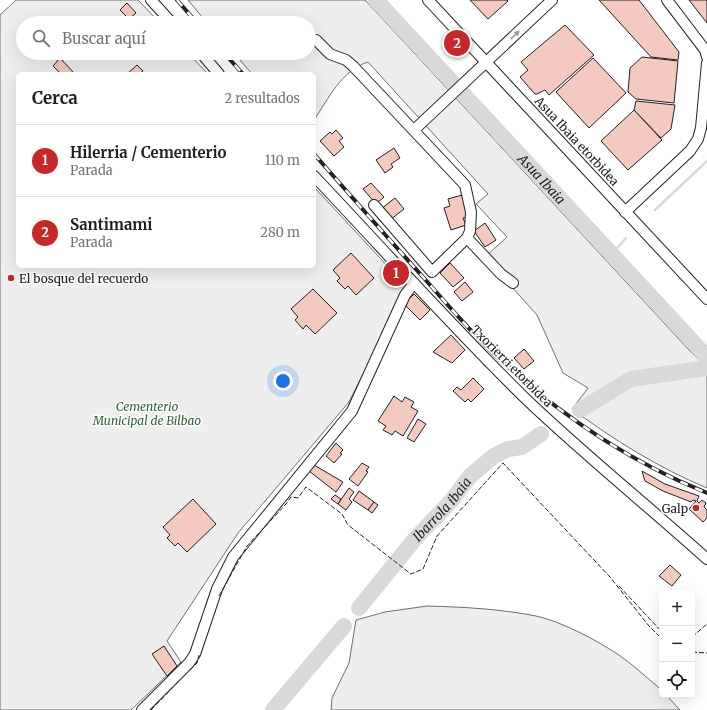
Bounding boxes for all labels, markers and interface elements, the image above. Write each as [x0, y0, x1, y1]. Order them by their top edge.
search box [16, 16, 316, 60]
icon: search [30, 27, 52, 49]
pin: 2 [444, 28, 470, 58]
text: Buscar aquí [62, 29, 146, 48]
one-way arrow [510, 31, 520, 40]
text: Cerca [32, 87, 78, 109]
text: 2 resultados [224, 90, 300, 107]
street label: Asua Ibaia etorbidea [532, 94, 622, 188]
text: Hilerria / Cementerio [70, 143, 227, 162]
water label: Asua Ibaia [514, 151, 568, 207]
text: 1 [42, 152, 48, 169]
text: 110 m [265, 152, 300, 169]
text: Parada [70, 162, 113, 179]
text: Santimami [70, 215, 152, 234]
text: 2 [41, 224, 49, 241]
text: 280 m [260, 224, 300, 241]
text: Parada [70, 234, 113, 251]
pin: 1 [383, 258, 409, 288]
place label: El bosque del recuerdo [19, 271, 148, 286]
marker: El bosque del recuerdo [6, 273, 16, 283]
street label: Txorierri etorbidea [468, 322, 556, 410]
your location [273, 371, 293, 391]
park label: Cementerio Municipal de Bilbao [92, 399, 201, 428]
water label: Ibarrola ibaia [409, 474, 475, 545]
place label: Galp [662, 501, 688, 516]
marker: Galp [691, 503, 701, 513]
map controls [659, 590, 695, 698]
button: + [659, 590, 695, 626]
button: − [659, 626, 695, 662]
button: locate [659, 662, 695, 698]

